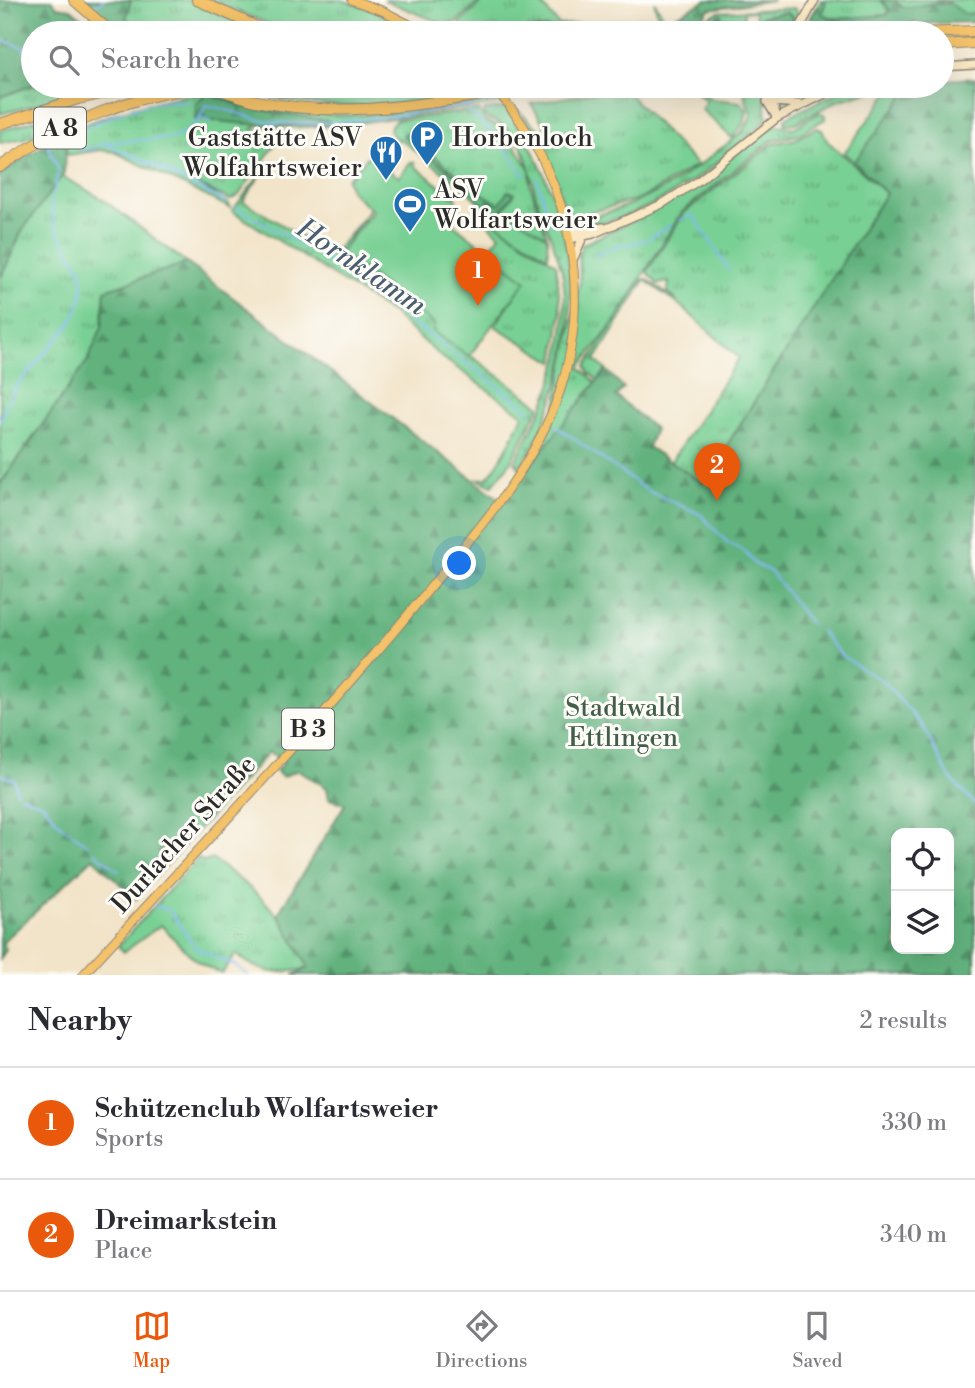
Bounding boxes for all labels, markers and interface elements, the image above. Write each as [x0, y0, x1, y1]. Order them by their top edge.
search box [21, 21, 954, 98]
icon: search [45, 41, 83, 79]
text: Search here [101, 44, 240, 76]
road number: A 8 [34, 107, 86, 148]
parking icon: Horbenloch [408, 118, 446, 167]
place label: Gaststätte ASV Wolfahrtsweier [182, 122, 362, 184]
place label: Horbenloch [452, 122, 593, 154]
restaurant icon: Gaststätte ASV Wolfahrtsweier [367, 133, 405, 182]
place label: ASV Wolfartsweier [433, 174, 598, 236]
sports icon: ASV Wolfartsweier [391, 185, 429, 234]
water label: Hornklamm [289, 210, 433, 324]
pin: 1 [455, 248, 501, 306]
pin: 2 [694, 443, 740, 501]
your location [442, 546, 476, 580]
park label: Stadtwald Ettlingen [565, 692, 681, 754]
road number: B 3 [282, 708, 334, 750]
street label: Durlacher Straße [105, 749, 263, 920]
map controls [891, 828, 954, 954]
button: locate [891, 828, 954, 891]
button: layers [891, 891, 954, 954]
text: Nearby [28, 1002, 132, 1040]
text: 2 results [860, 1007, 947, 1035]
text: Schützenclub Wolfartsweier [95, 1093, 438, 1125]
text: 1 [45, 1109, 57, 1137]
text: 330 m [881, 1109, 947, 1137]
text: Sports [95, 1125, 163, 1153]
text: Dreimarkstein [95, 1205, 277, 1237]
text: 2 [44, 1221, 58, 1249]
text: 340 m [880, 1221, 947, 1249]
text: Place [95, 1237, 152, 1265]
tab: Map [133, 1307, 171, 1373]
tab: Directions [436, 1307, 527, 1373]
tab: Saved [793, 1307, 842, 1373]

